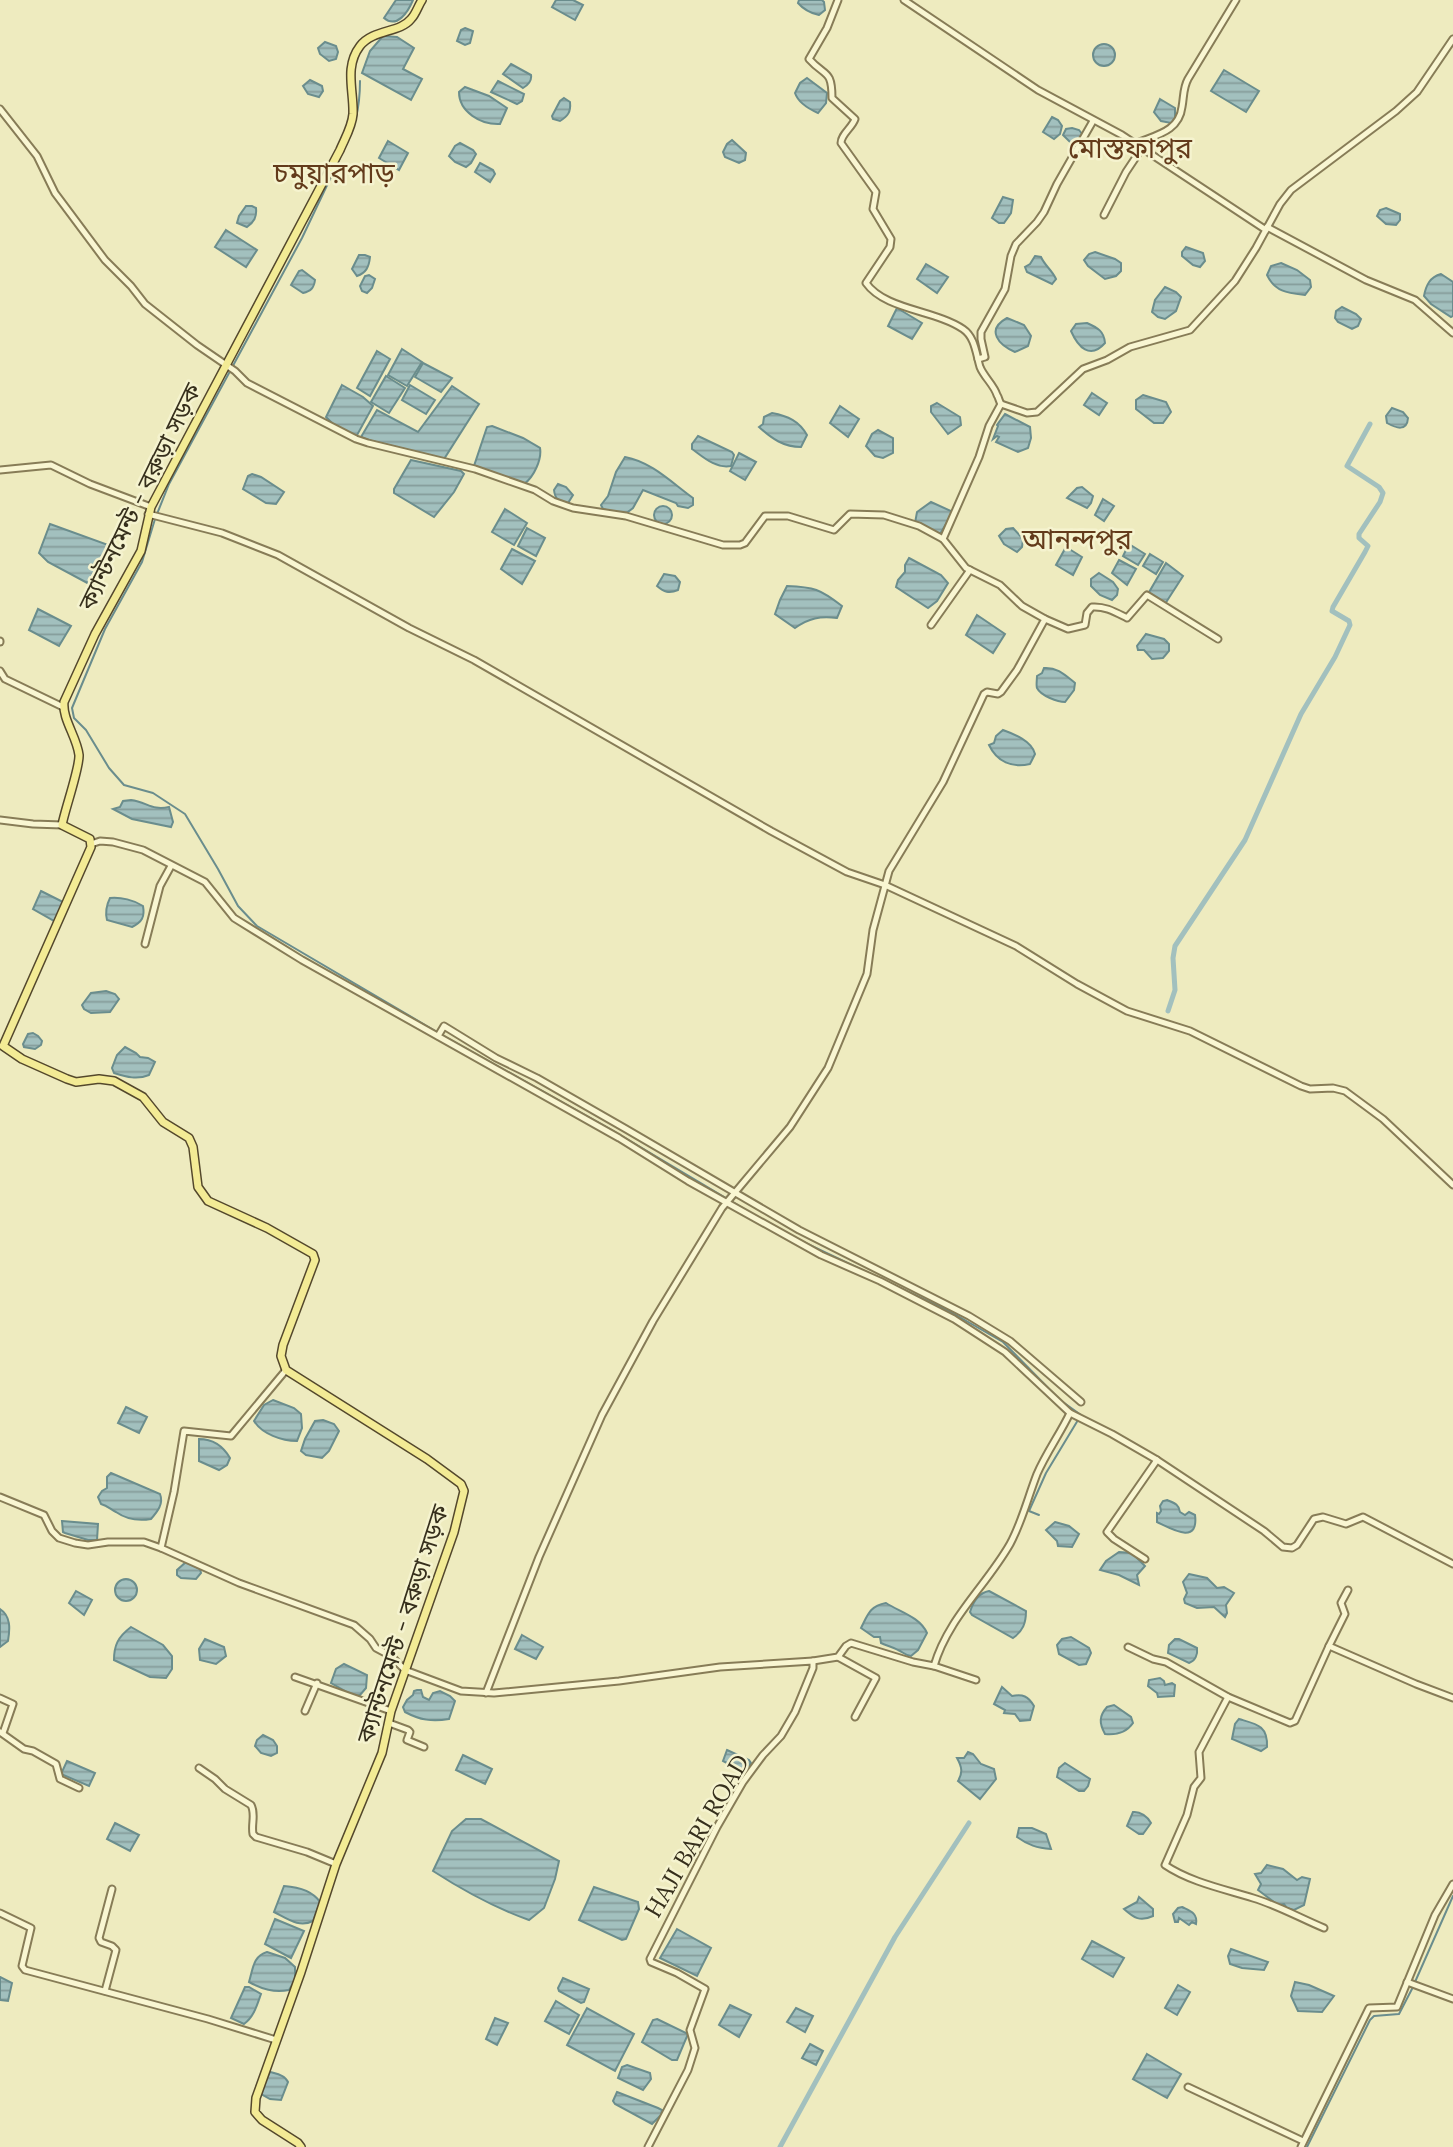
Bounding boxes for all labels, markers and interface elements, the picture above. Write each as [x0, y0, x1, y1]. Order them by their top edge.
district label: মোস্তফাপুর [1068, 130, 1192, 166]
district label: চমুয়ারপাড় [272, 155, 396, 191]
street label: ক্যান্টনমেন্ট - বরুড়া সড়ক [71, 378, 208, 616]
district label: আনন্দপুর [1021, 521, 1132, 557]
street label: ক্যান্টনমেন্ট - বরুড়া সড়ক [349, 1500, 456, 1748]
street label: HAJI BARI ROAD [637, 1748, 756, 1923]

